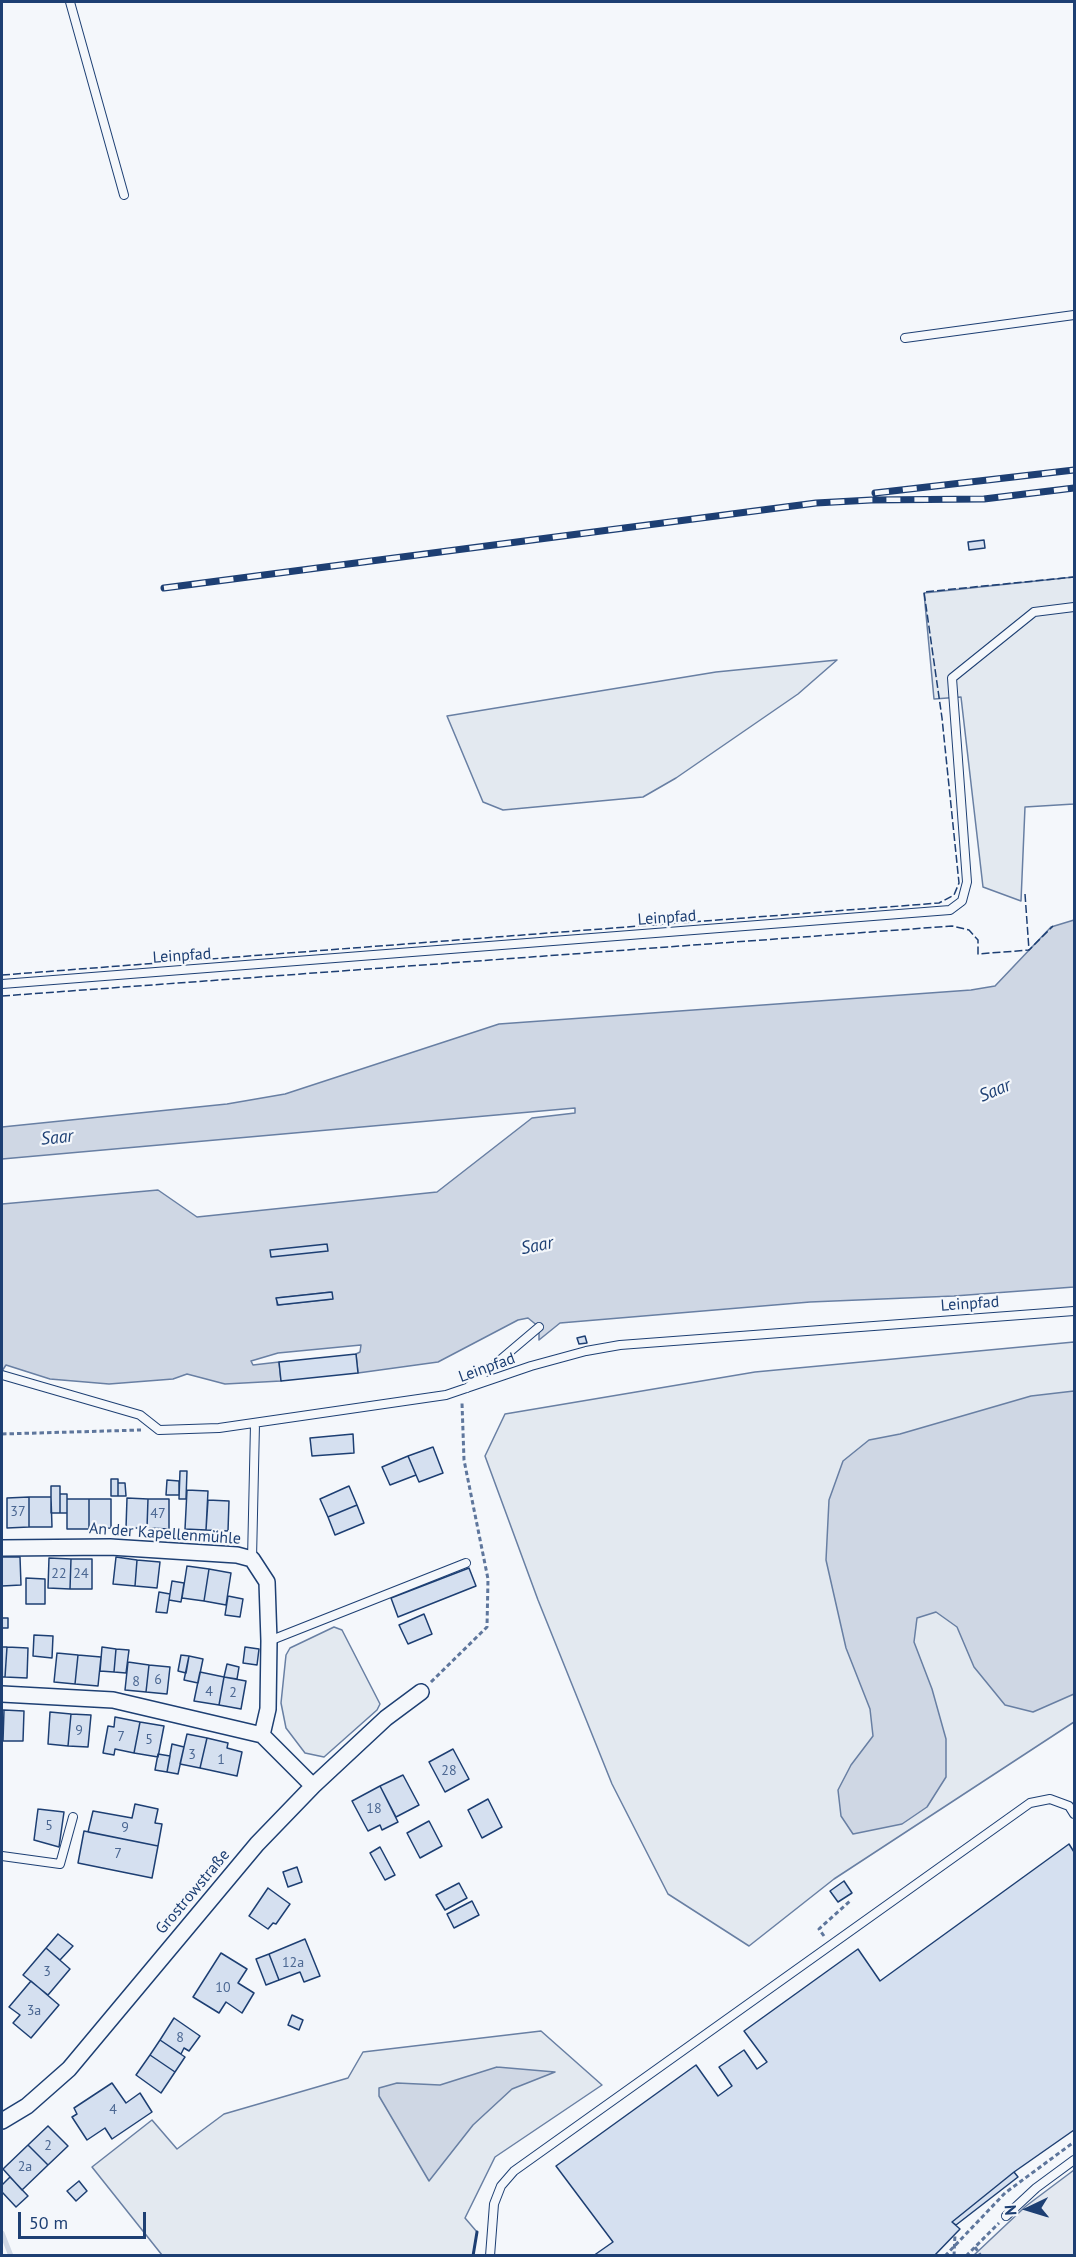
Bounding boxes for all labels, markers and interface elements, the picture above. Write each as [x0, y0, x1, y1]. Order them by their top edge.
street label: Leinpfad [637, 906, 697, 930]
street label: Leinpfad [152, 944, 212, 968]
water label: Saar [976, 1075, 1014, 1107]
water label: Saar [40, 1126, 74, 1150]
water label: Saar [519, 1232, 555, 1260]
street label: Leinpfad [940, 1292, 1000, 1316]
street label: Leinpfad [456, 1349, 518, 1387]
house number: 37 [10, 1504, 26, 1520]
house number: 47 [150, 1506, 166, 1522]
street label: An der Kapellenmühle [88, 1519, 242, 1549]
house number: 22 [51, 1566, 67, 1582]
house number: 24 [73, 1566, 89, 1582]
house number: 6 [154, 1672, 162, 1688]
house number: 8 [132, 1674, 140, 1690]
house number: 4 [205, 1684, 213, 1700]
house number: 2 [229, 1685, 237, 1701]
house number: 9 [75, 1723, 83, 1739]
house number: 7 [117, 1729, 125, 1745]
house number: 5 [145, 1732, 153, 1748]
house number: 3 [188, 1747, 196, 1763]
house number: 1 [217, 1752, 225, 1768]
house number: 28 [441, 1763, 457, 1779]
house number: 18 [366, 1801, 382, 1817]
house number: 5 [45, 1818, 53, 1834]
house number: 9 [121, 1820, 129, 1836]
house number: 7 [114, 1846, 122, 1862]
street label: Grostrowstraße [152, 1846, 234, 1938]
house number: 12a [282, 1955, 304, 1971]
house number: 3 [43, 1964, 51, 1980]
house number: 10 [215, 1980, 231, 1996]
house number: 3a [27, 2003, 41, 2019]
house number: 8 [176, 2030, 184, 2046]
house number: 4 [109, 2102, 117, 2118]
house number: 2 [44, 2138, 52, 2154]
house number: 2a [18, 2159, 32, 2175]
north arrow [998, 2179, 1058, 2239]
scale bar [21, 2200, 148, 2238]
text: N [1000, 2204, 1020, 2216]
text: 50 m [29, 2211, 68, 2234]

